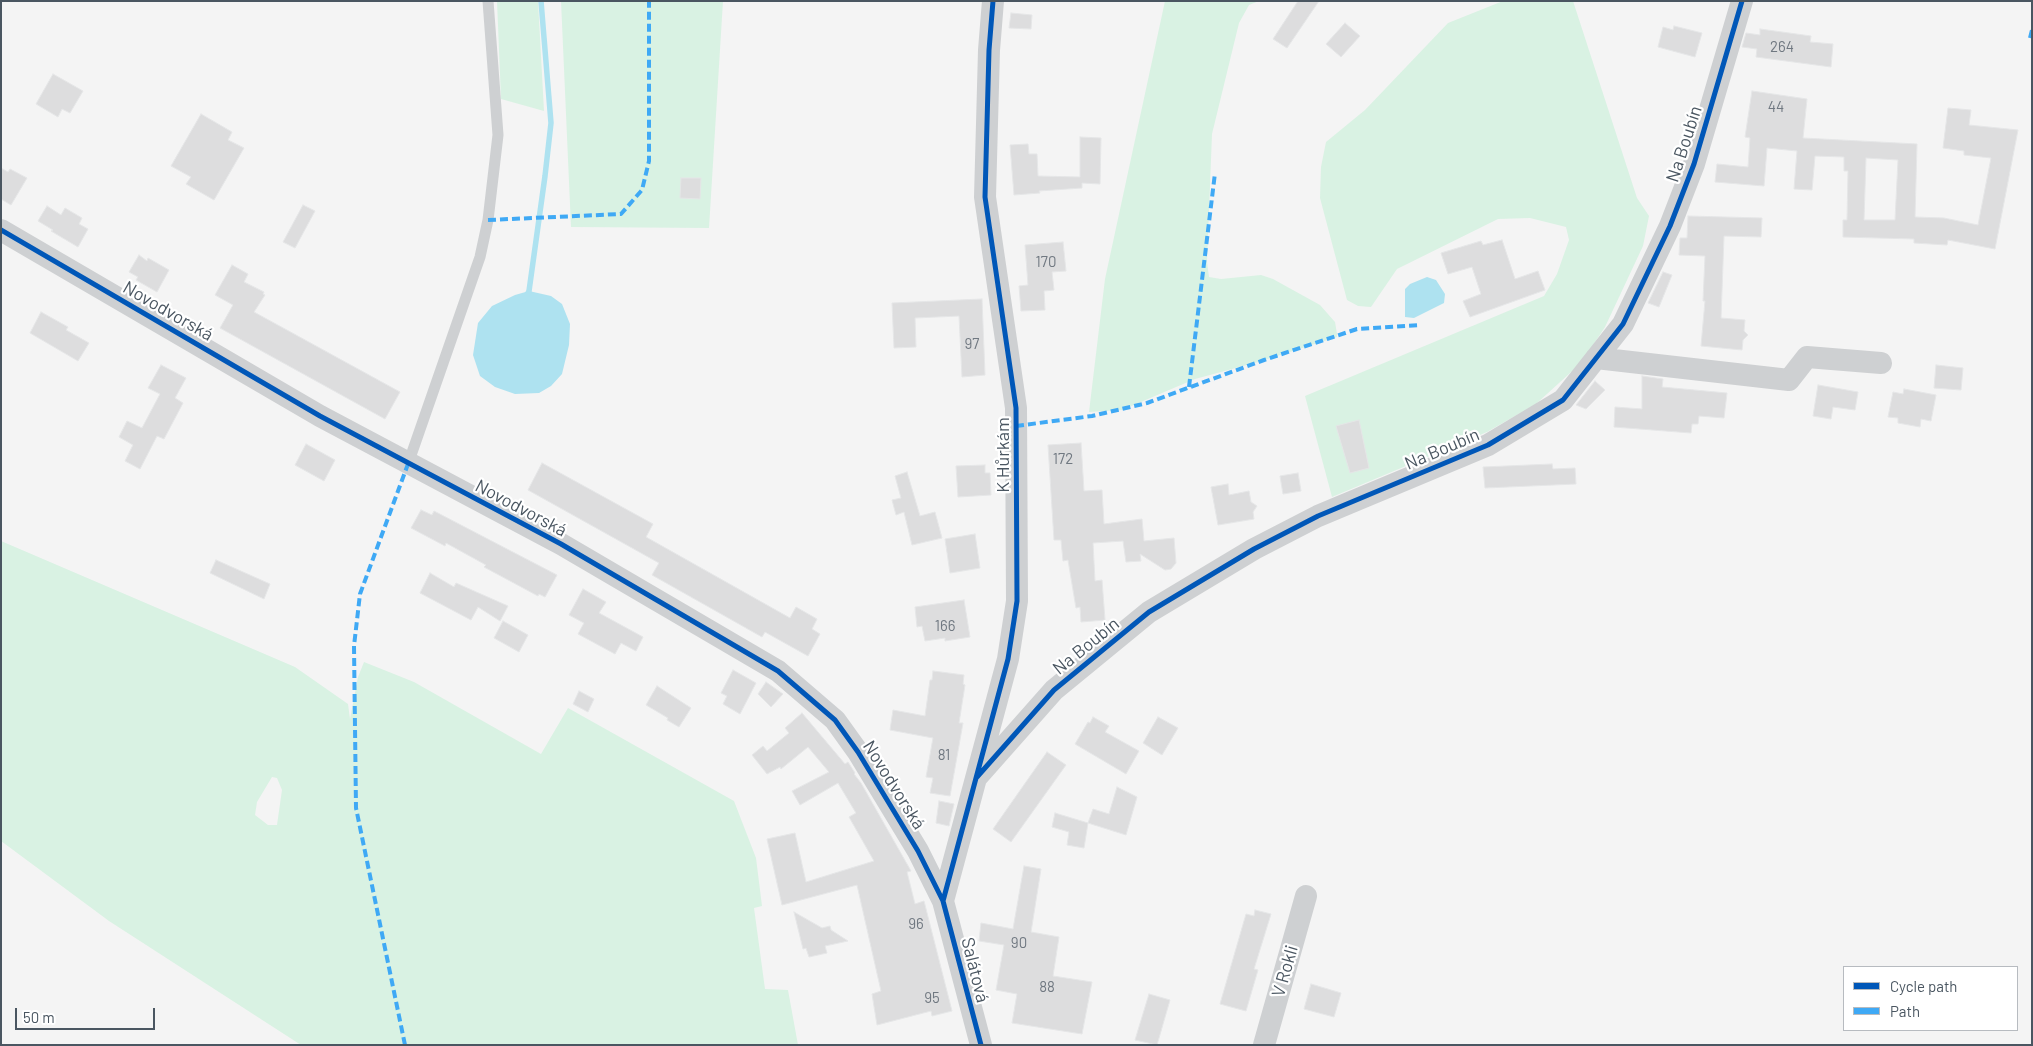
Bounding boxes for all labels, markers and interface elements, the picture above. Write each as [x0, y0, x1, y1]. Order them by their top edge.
house number: 264 [1770, 38, 1794, 56]
house number: 44 [1768, 98, 1784, 116]
street label: Na Boubín [1662, 103, 1706, 185]
house number: 170 [1036, 253, 1056, 271]
street label: Novodvorská [119, 276, 217, 346]
house number: 97 [965, 335, 979, 353]
street label: K Hůrkám [992, 417, 1014, 493]
street label: Na Boubín [1401, 424, 1483, 474]
house number: 172 [1053, 450, 1073, 468]
street label: Novodvorská [471, 475, 571, 541]
street label: Na Boubín [1048, 613, 1124, 679]
house number: 166 [935, 617, 955, 635]
street label: Novodvorská [858, 737, 930, 833]
house number: 81 [938, 746, 950, 764]
house number: 96 [908, 915, 924, 933]
house number: 90 [1011, 934, 1027, 952]
street label: Salátová [957, 935, 993, 1005]
street label: V Rokli [1267, 943, 1303, 999]
legend [1843, 966, 2018, 1031]
text: Cycle path [1890, 977, 1957, 995]
house number: 88 [1039, 978, 1055, 996]
house number: 95 [924, 989, 940, 1007]
scale bar [18, 998, 158, 1030]
text: Path [1890, 1002, 1920, 1020]
text: 50 m [23, 1008, 55, 1026]

